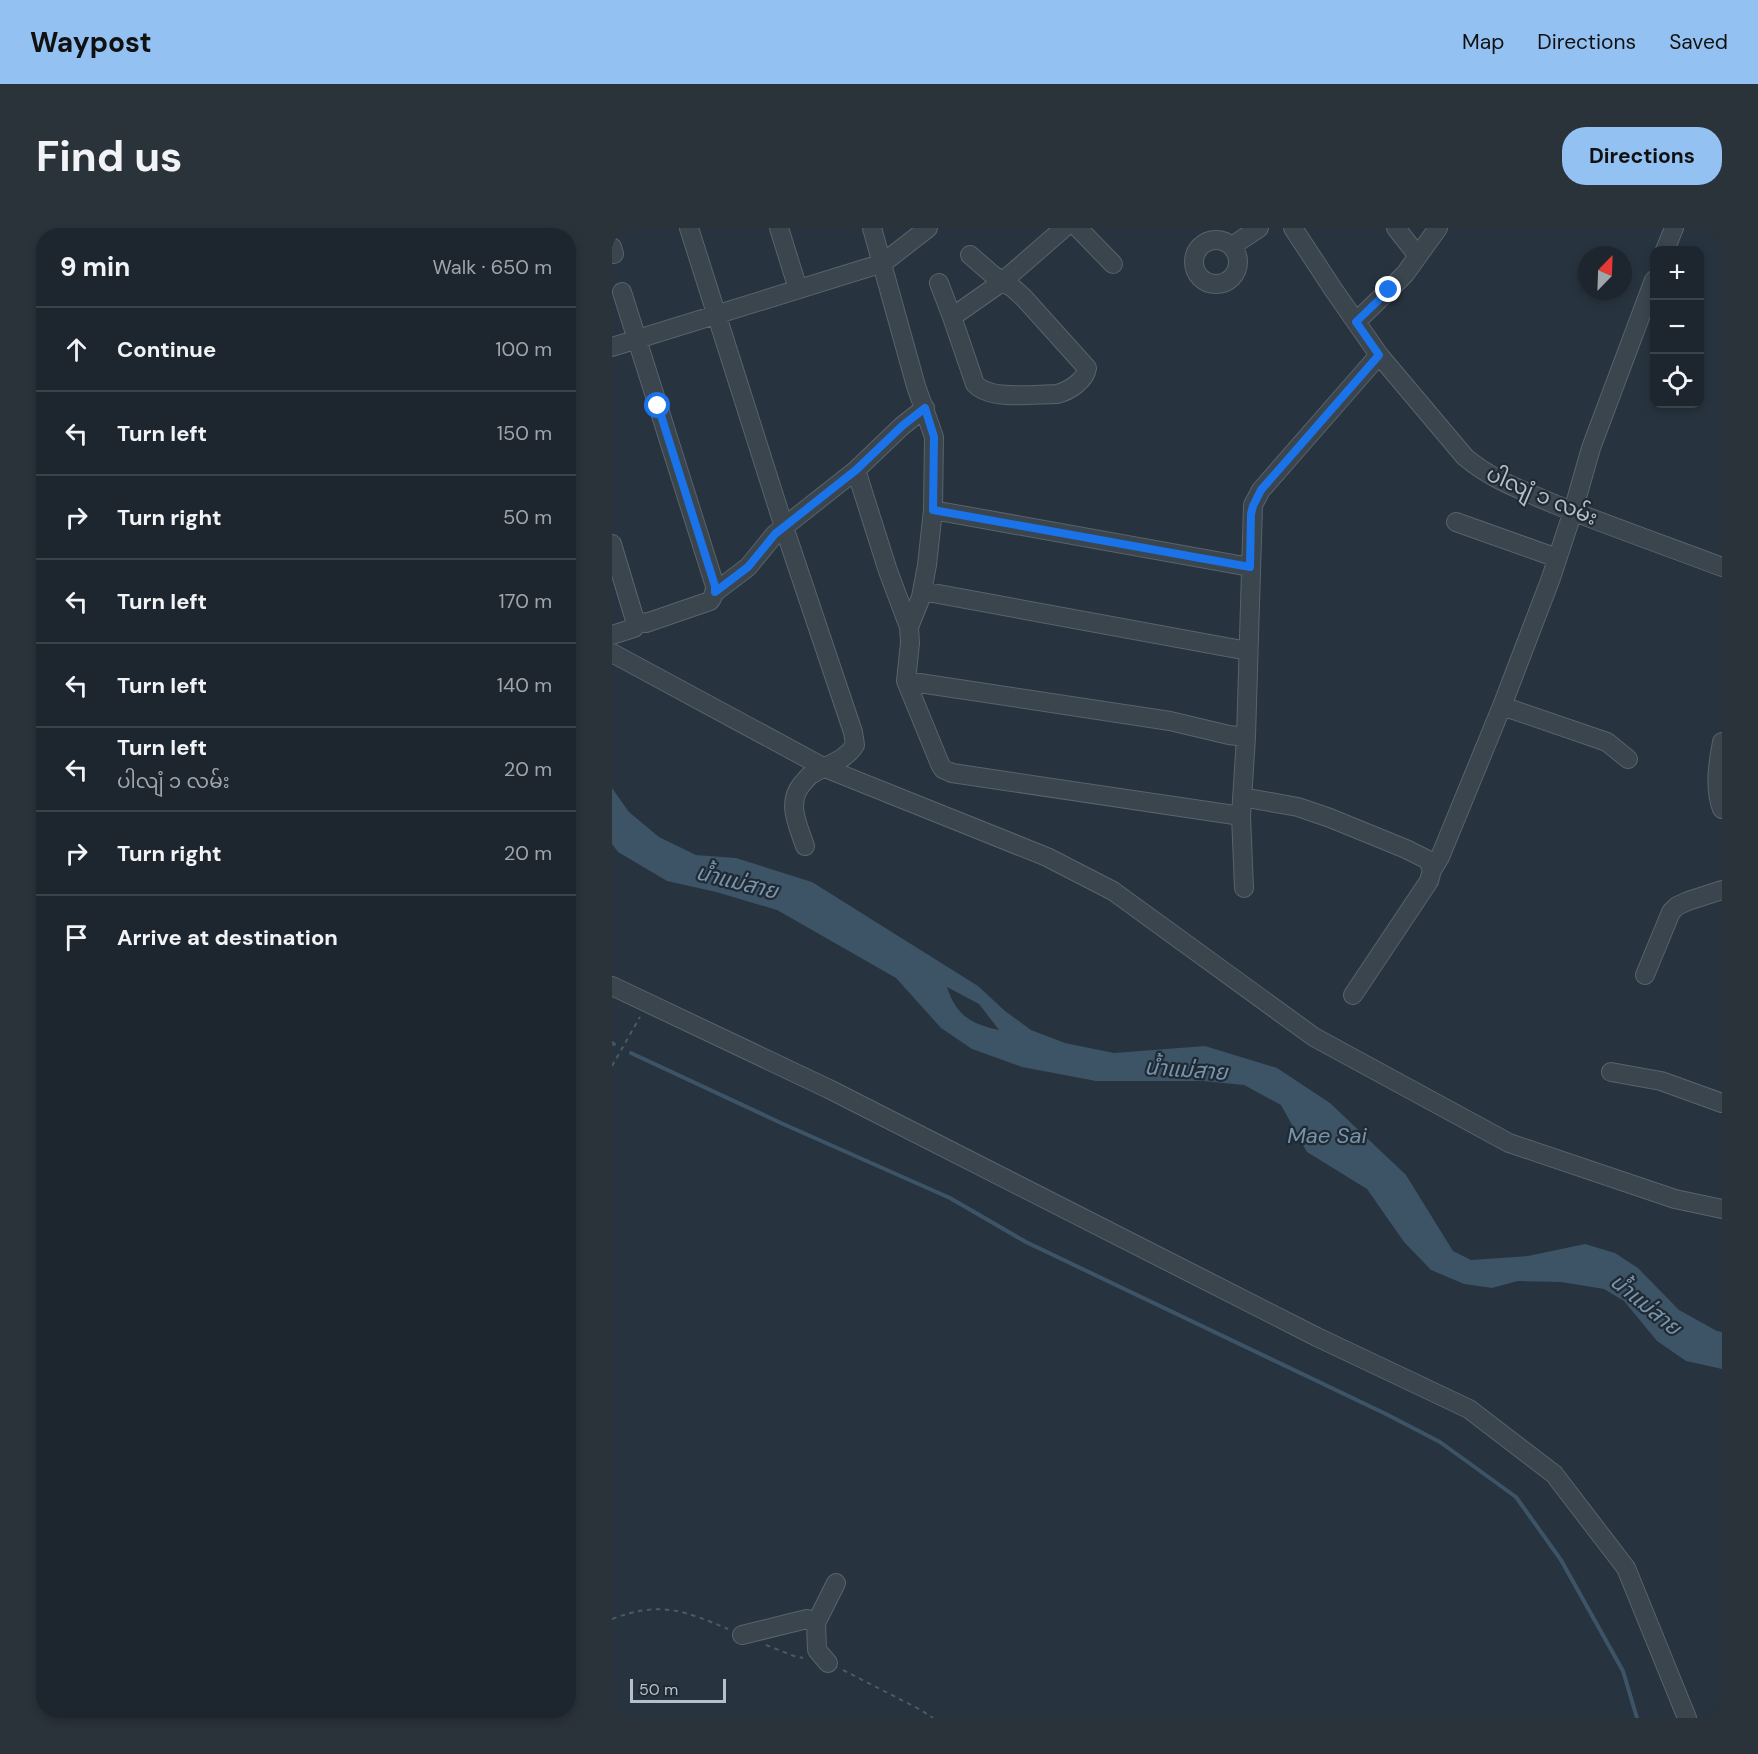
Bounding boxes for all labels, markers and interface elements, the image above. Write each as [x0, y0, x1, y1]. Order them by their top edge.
text: Waypost [30, 24, 152, 61]
text: Map [1462, 28, 1504, 56]
text: Directions [1537, 28, 1636, 56]
text: Saved [1669, 28, 1728, 56]
button: Directions [1562, 127, 1722, 185]
text: Find us [36, 129, 182, 184]
north arrow [1578, 246, 1632, 300]
map controls [1650, 246, 1704, 408]
button: + [1650, 246, 1704, 300]
text: 9 min [60, 250, 130, 284]
text: Walk · 650 m [432, 254, 552, 280]
route end [1375, 276, 1401, 302]
button: − [1650, 300, 1704, 354]
icon: ahead [60, 333, 93, 366]
text: Continue [117, 335, 216, 364]
text: 100 m [495, 336, 552, 362]
button: locate [1650, 354, 1704, 408]
route start [644, 392, 670, 418]
icon: left [60, 417, 93, 450]
text: Turn left [117, 419, 207, 448]
text: 150 m [497, 420, 552, 446]
street label: ပါလျံ ၁ လမ်း [1481, 458, 1603, 536]
icon: right [60, 501, 93, 534]
text: Turn right [117, 503, 222, 532]
text: 50 m [503, 504, 552, 530]
icon: left [60, 585, 93, 618]
text: Turn left [117, 587, 207, 616]
text: 170 m [499, 588, 552, 614]
icon: left [60, 669, 93, 702]
text: Turn left [117, 671, 207, 700]
text: 140 m [497, 672, 552, 698]
text: Turn left [117, 733, 207, 762]
icon: left [60, 753, 93, 786]
text: 20 m [504, 756, 552, 782]
text: ပါလျံ ၁ လမ်း [117, 768, 230, 794]
icon: right [60, 837, 93, 870]
text: Turn right [117, 839, 222, 868]
text: 20 m [504, 840, 552, 866]
water label: น้ำแม่สาย [693, 856, 783, 906]
icon: arrive [60, 921, 93, 954]
text: Arrive at destination [117, 923, 338, 952]
water label: น้ำแม่สาย [1144, 1051, 1230, 1087]
water label: Mae Sai [1287, 1121, 1368, 1150]
water label: น้ำแม่สาย [1604, 1266, 1689, 1343]
scale bar [630, 1676, 726, 1704]
text: 50 m [639, 1679, 678, 1700]

